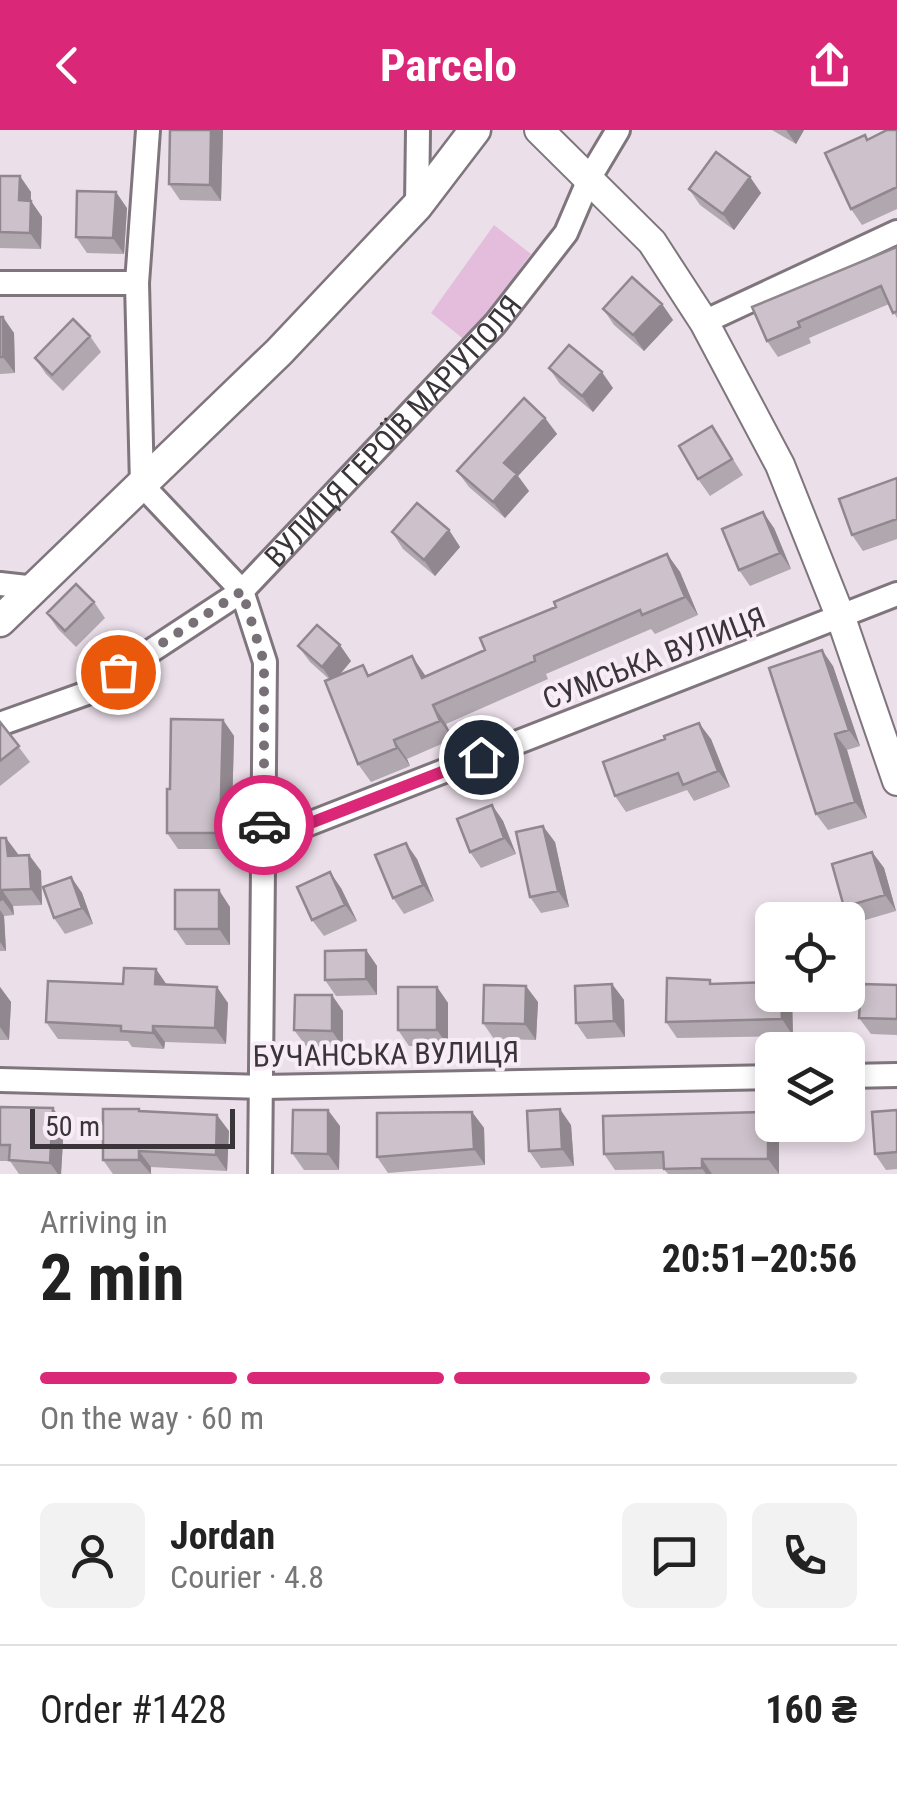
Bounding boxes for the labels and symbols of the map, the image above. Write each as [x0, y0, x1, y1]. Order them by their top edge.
street label: ВУЛИЦЯ ГЕРОЇВ МАРІУПОЛЯ [257, 288, 528, 574]
street label: СУМСЬКА ВУЛИЦЯ [538, 599, 770, 717]
pin [76, 630, 161, 715]
pin [439, 715, 524, 800]
courier [214, 775, 314, 875]
street label: БУЧАНСЬКА ВУЛИЦЯ [253, 1034, 519, 1074]
scale bar [30, 1104, 235, 1148]

